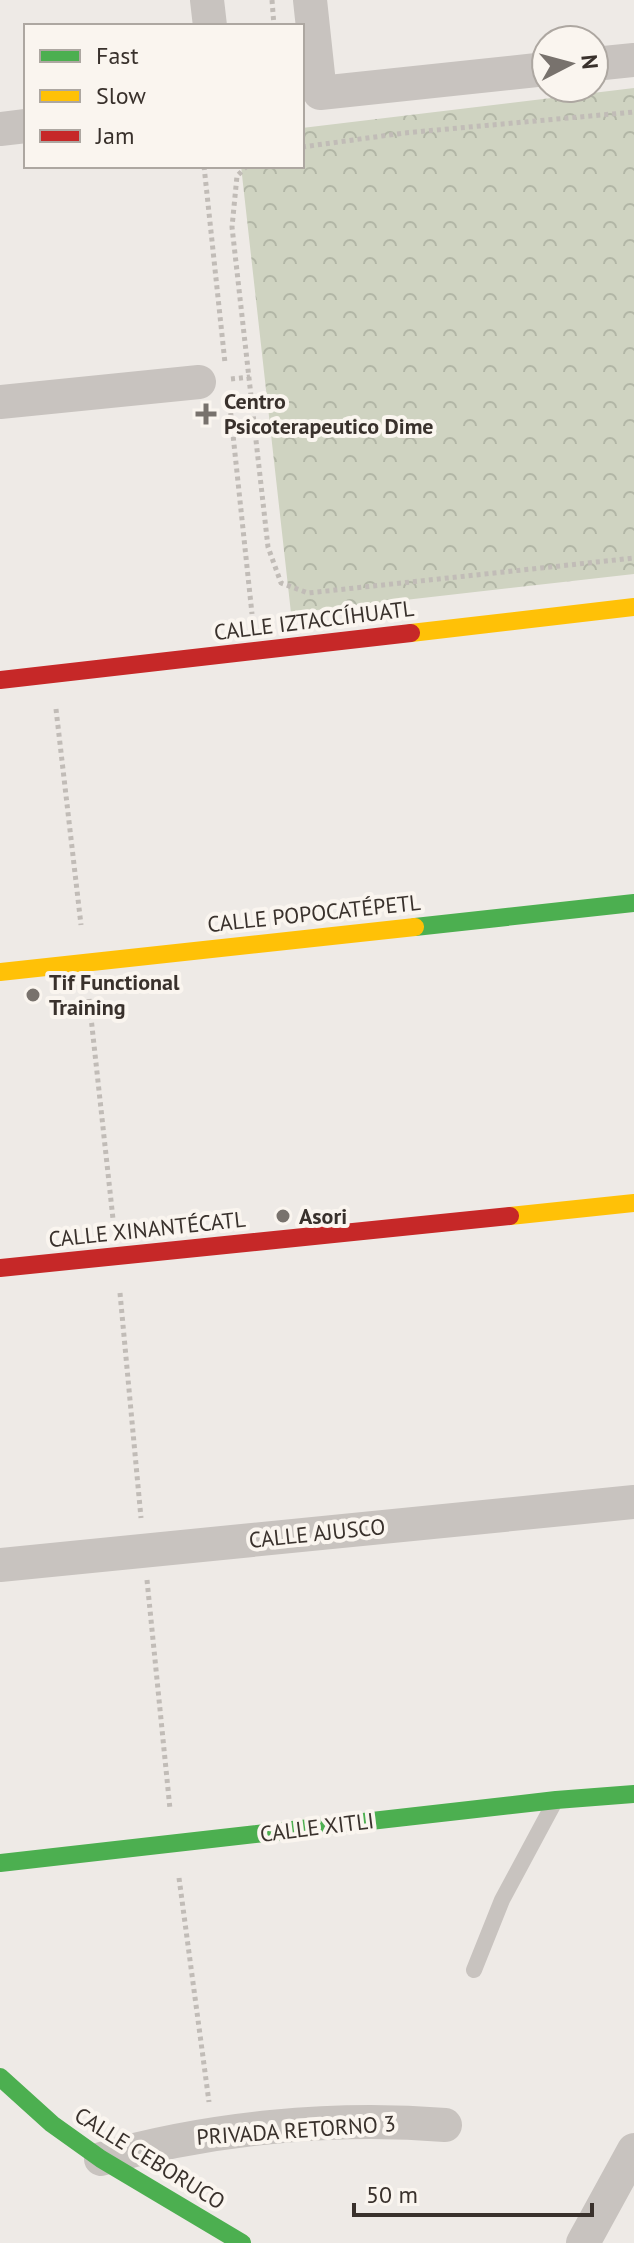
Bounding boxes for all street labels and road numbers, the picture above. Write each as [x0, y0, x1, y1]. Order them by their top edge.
street label: CALLE IZTACCÍHUATL [212, 594, 416, 646]
street label: CALLE POPOCATÉPETL [206, 888, 422, 938]
street label: CALLE XINANTÉCATL [47, 1205, 247, 1253]
street label: CALLE AJUSCO [247, 1512, 387, 1554]
street label: CALLE XITLI [258, 1806, 376, 1848]
street label: CALLE CEBORUCO [70, 2101, 230, 2215]
street label: PRIVADA RETORNO 3 [195, 2109, 397, 2151]

